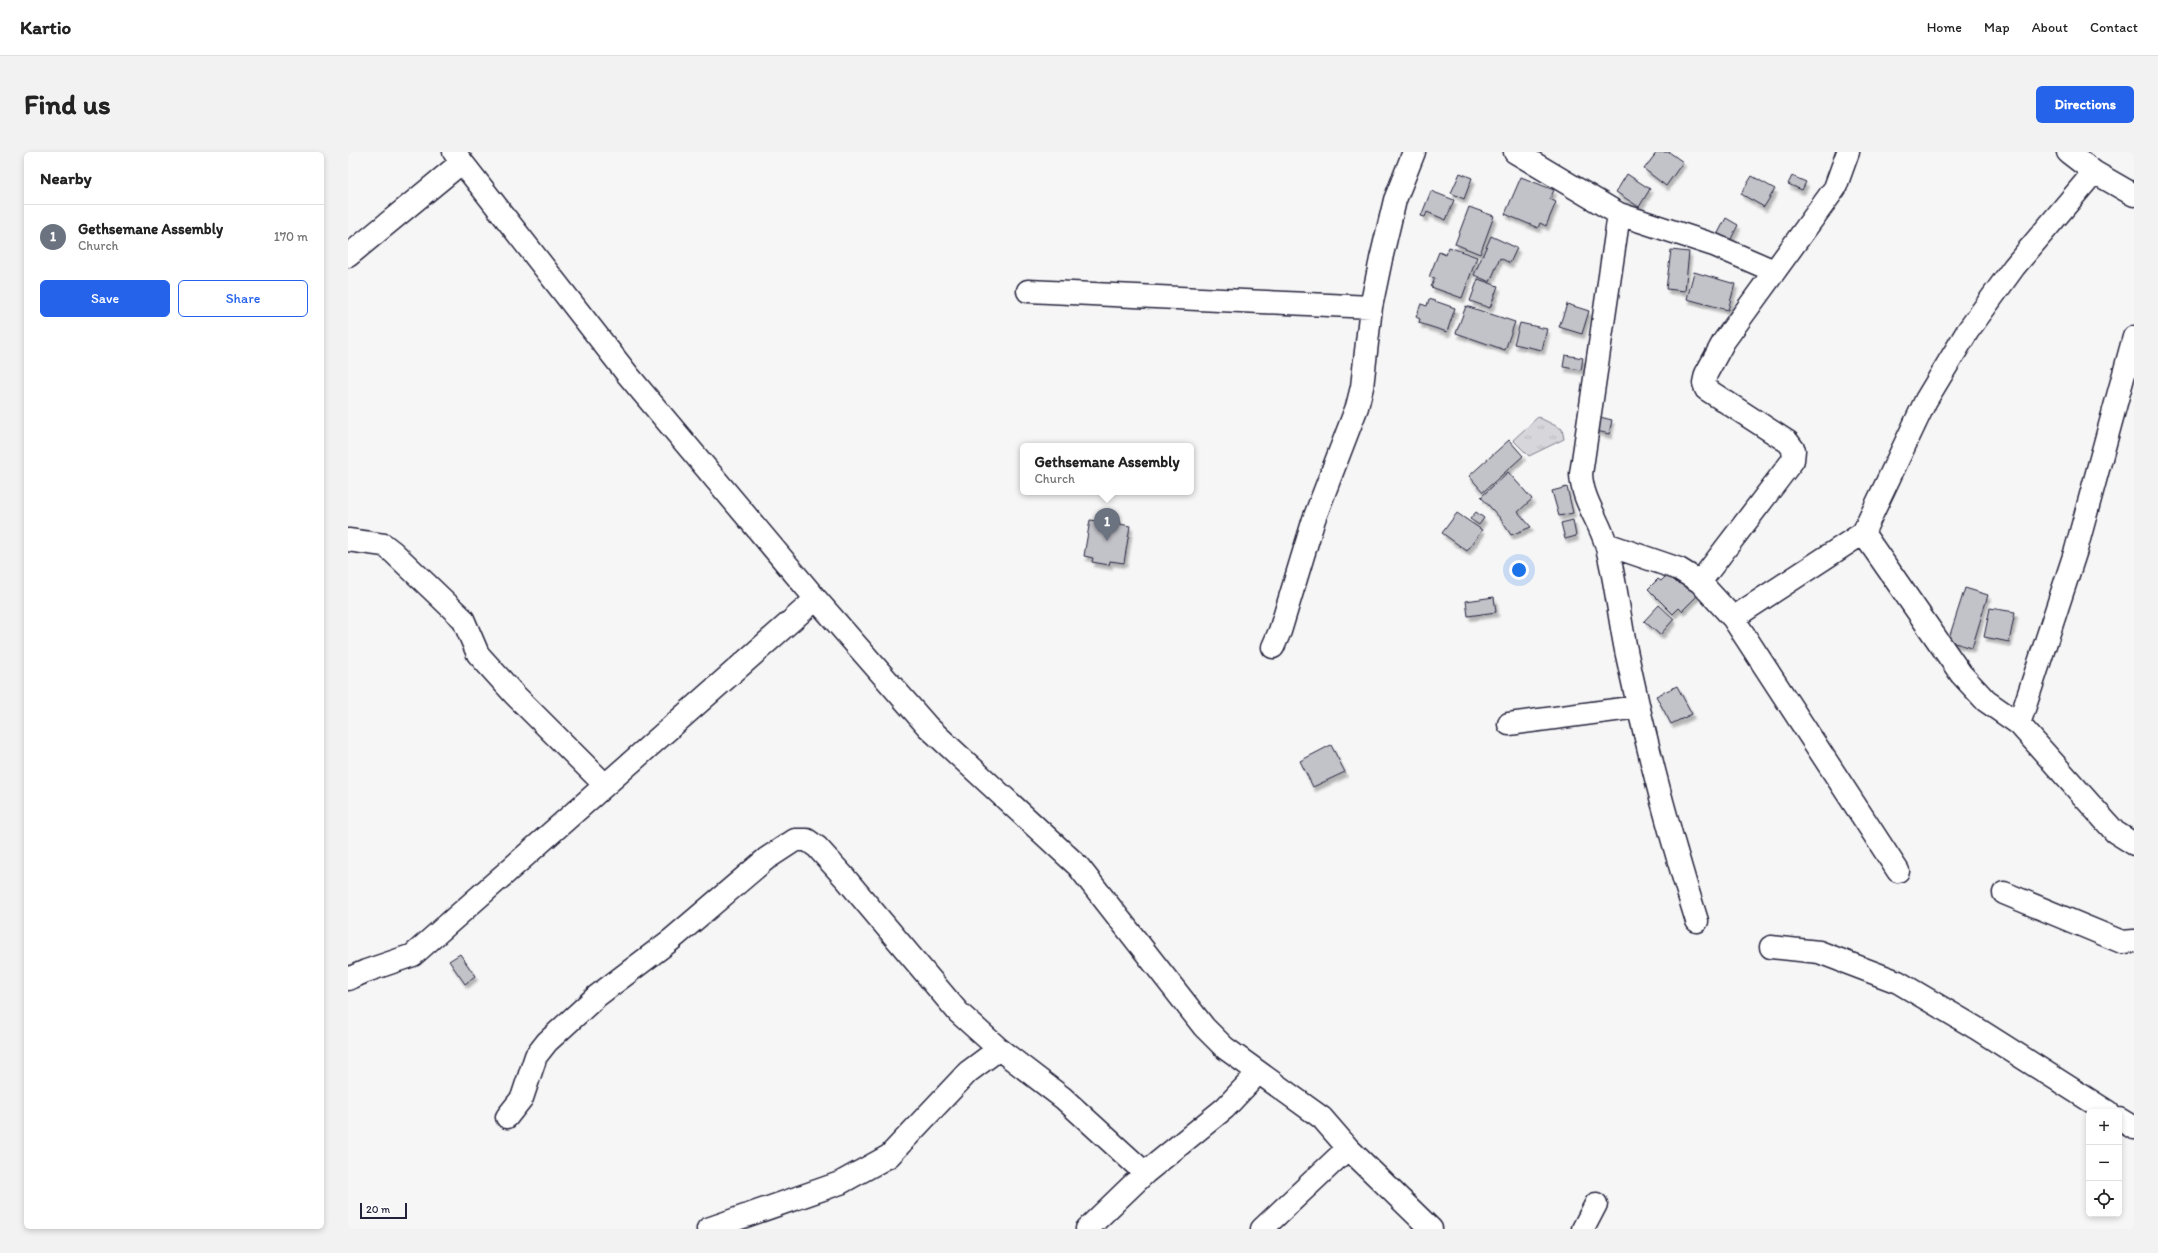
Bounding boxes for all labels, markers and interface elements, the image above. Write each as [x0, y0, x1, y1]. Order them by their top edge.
text: Kartio [20, 16, 71, 39]
text: Home [1927, 19, 1962, 36]
text: Map [1984, 19, 2010, 36]
text: About [2032, 19, 2068, 36]
text: Contact [2090, 19, 2138, 36]
button: Directions [2036, 86, 2134, 123]
text: Find us [24, 87, 111, 121]
text: Nearby [40, 168, 92, 188]
text: Gethsemane Assembly [78, 220, 223, 238]
text: 1 [50, 229, 56, 244]
text: 170 m [274, 229, 308, 244]
text: Church [78, 238, 119, 253]
button: Save [40, 280, 170, 317]
button: Share [178, 280, 308, 317]
popup [1020, 443, 1194, 495]
text: Gethsemane Assembly [1035, 453, 1179, 471]
text: Church [1035, 471, 1075, 486]
pin: 1 [1094, 508, 1120, 541]
your location [1509, 560, 1529, 580]
map controls [2086, 1109, 2122, 1217]
button: + [2086, 1109, 2122, 1145]
button: − [2086, 1145, 2122, 1181]
button: locate [2086, 1181, 2122, 1217]
scale bar [360, 1201, 407, 1220]
text: 20 m [366, 1203, 390, 1216]

